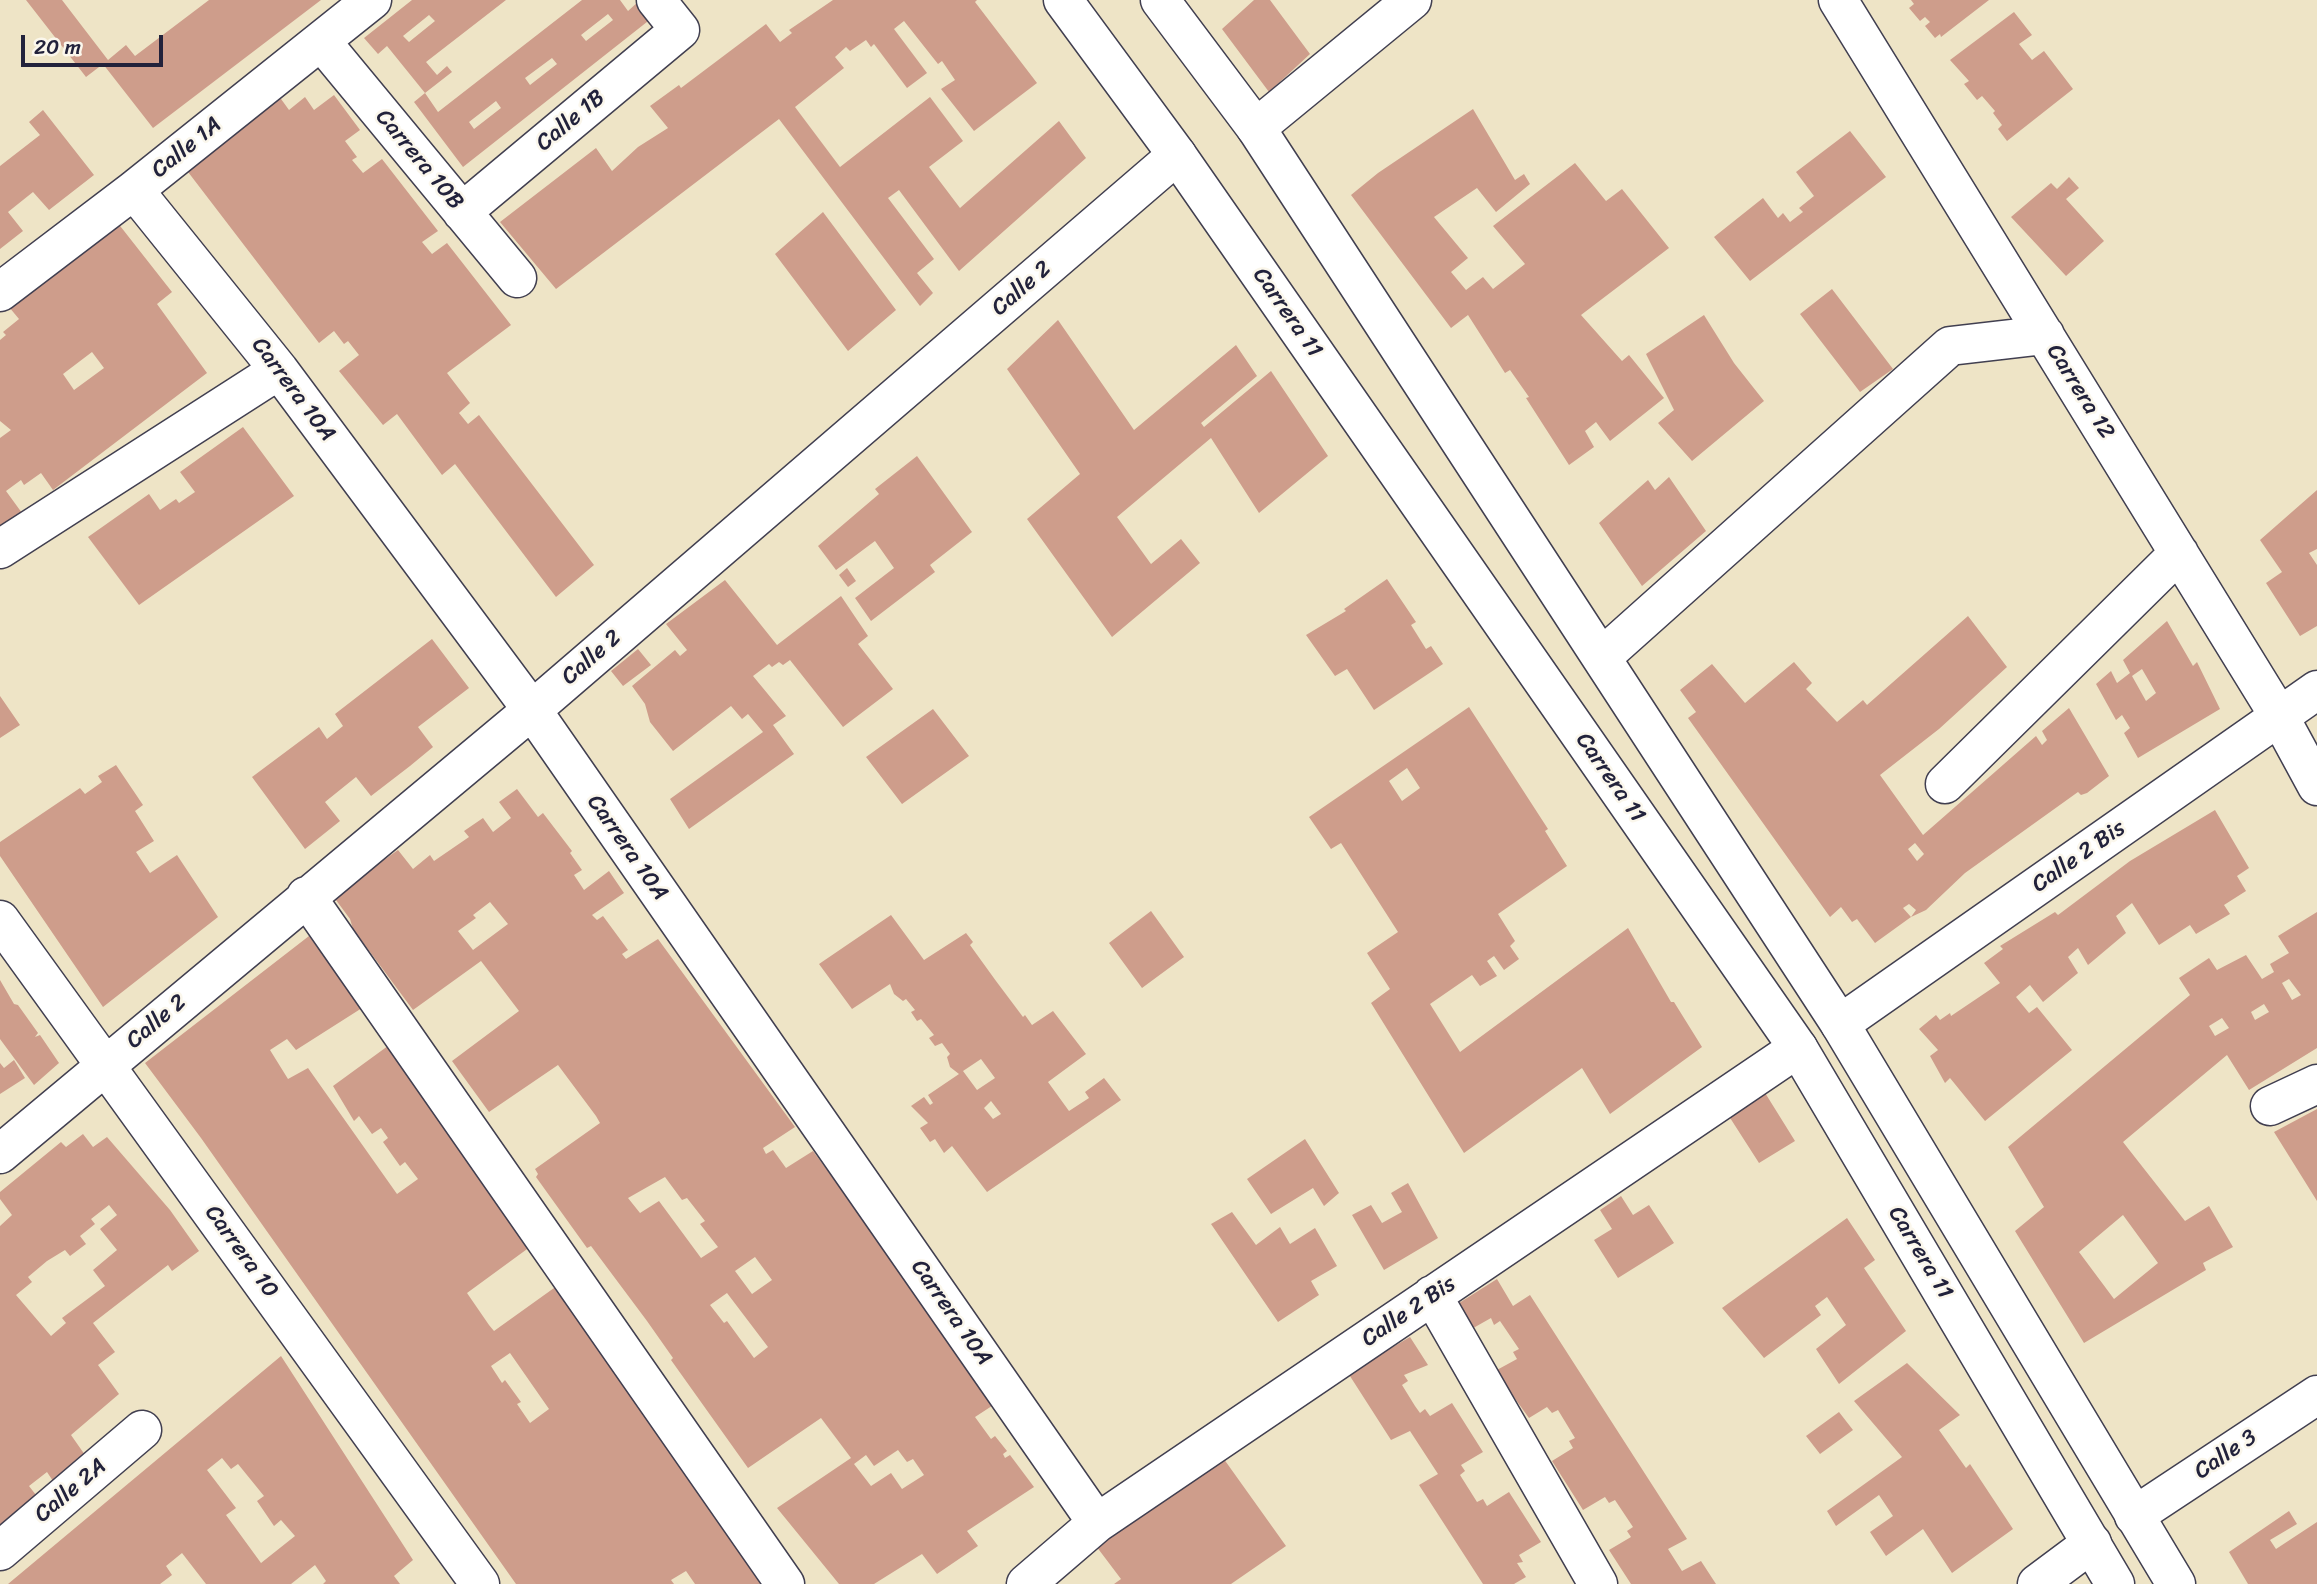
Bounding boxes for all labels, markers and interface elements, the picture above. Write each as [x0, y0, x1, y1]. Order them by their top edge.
scale bar [24, 21, 166, 65]
text: 20 m [34, 28, 81, 66]
street label: Calle 1B [531, 84, 611, 158]
street label: Carrera 10B [369, 104, 469, 216]
street label: Calle 1A [147, 112, 227, 184]
street label: Calle 2 [987, 256, 1057, 322]
street label: Carrera 11 [1246, 263, 1328, 363]
street label: Carrera 10A [245, 333, 341, 447]
street label: Carrera 12 [2040, 339, 2120, 445]
street label: Calle 2 [557, 625, 627, 691]
street label: Carrera 11 [1569, 728, 1651, 828]
street label: Carrera 10A [580, 790, 674, 906]
street label: Calle 2 Bis [2027, 815, 2131, 899]
street label: Calle 2 [121, 989, 193, 1055]
street label: Carrera 10 [198, 1200, 284, 1304]
street label: Carrera 11 [1882, 1202, 1958, 1304]
street label: Carrera 10A [904, 1255, 998, 1371]
street label: Calle 2 Bis [1357, 1271, 1461, 1353]
street label: Calle 3 [2190, 1424, 2262, 1486]
street label: Calle 2A [30, 1453, 112, 1529]

